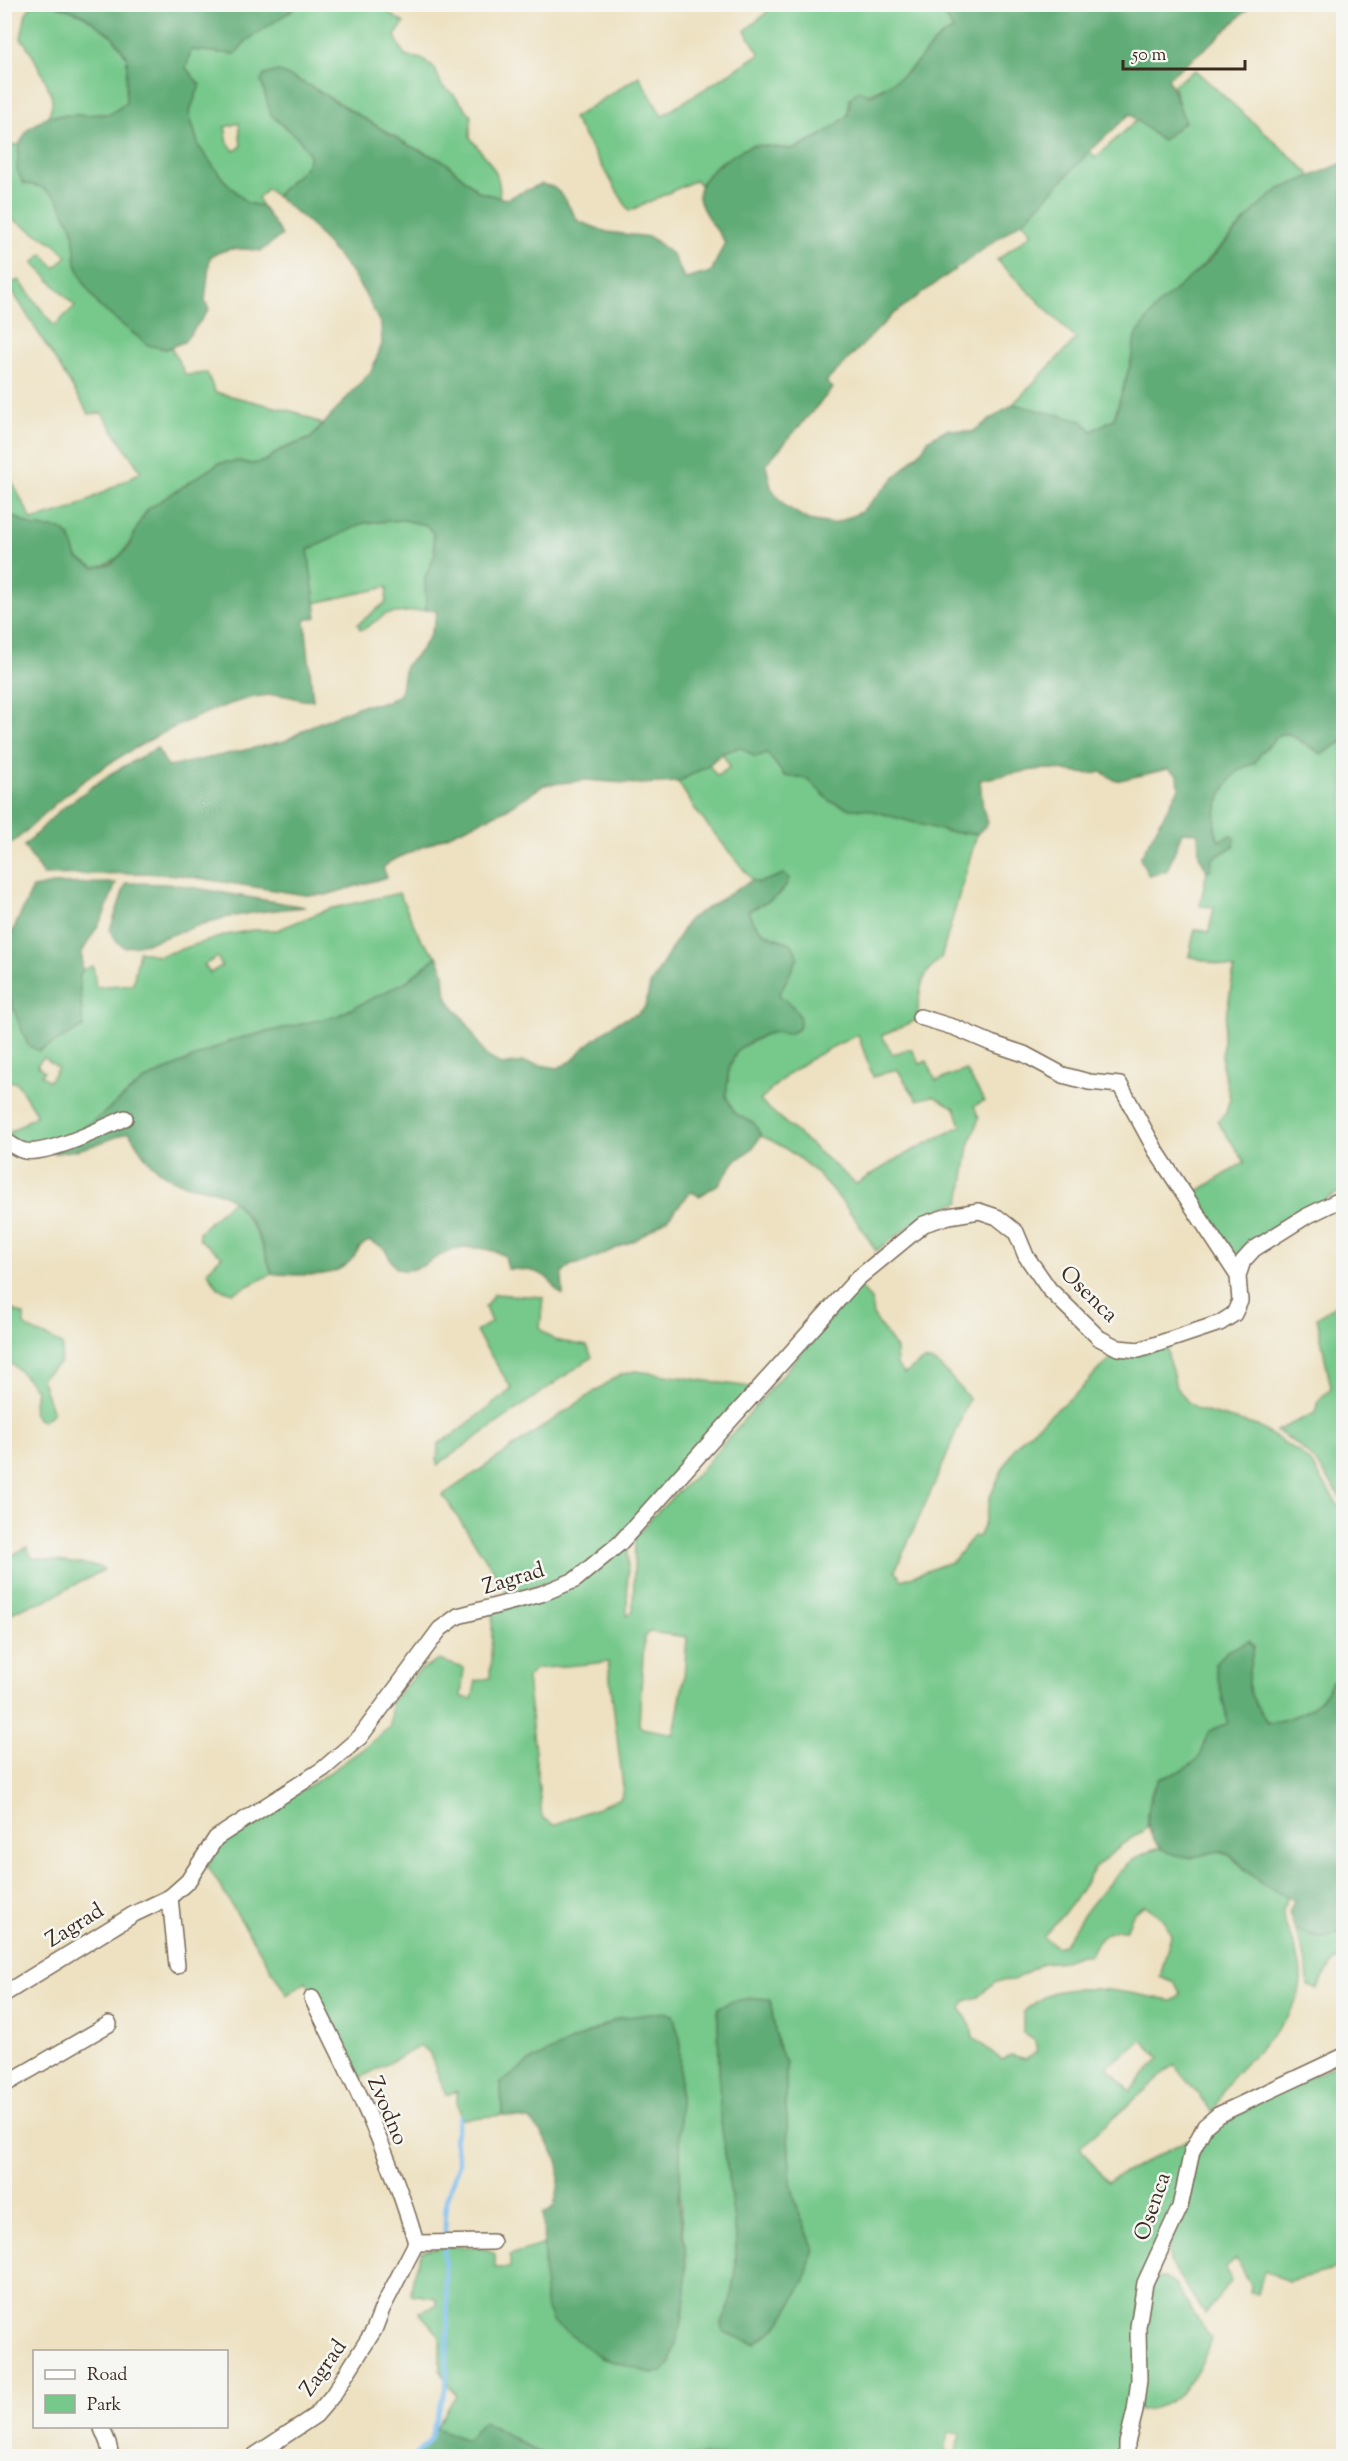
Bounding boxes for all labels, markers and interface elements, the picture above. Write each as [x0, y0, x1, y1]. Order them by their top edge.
scale bar [1123, 33, 1244, 71]
text: 50 m [1131, 43, 1167, 69]
street label: Osenca [1051, 1259, 1124, 1331]
street label: Zagrad [479, 1555, 549, 1604]
street label: Zagrad [40, 1896, 111, 1957]
street label: Zvodno [357, 2072, 415, 2151]
street label: Osenca [1127, 2168, 1180, 2246]
street label: Zagrad [293, 2334, 356, 2404]
legend [33, 2350, 228, 2428]
text: Road [87, 2363, 127, 2389]
text: Park [87, 2393, 122, 2419]

